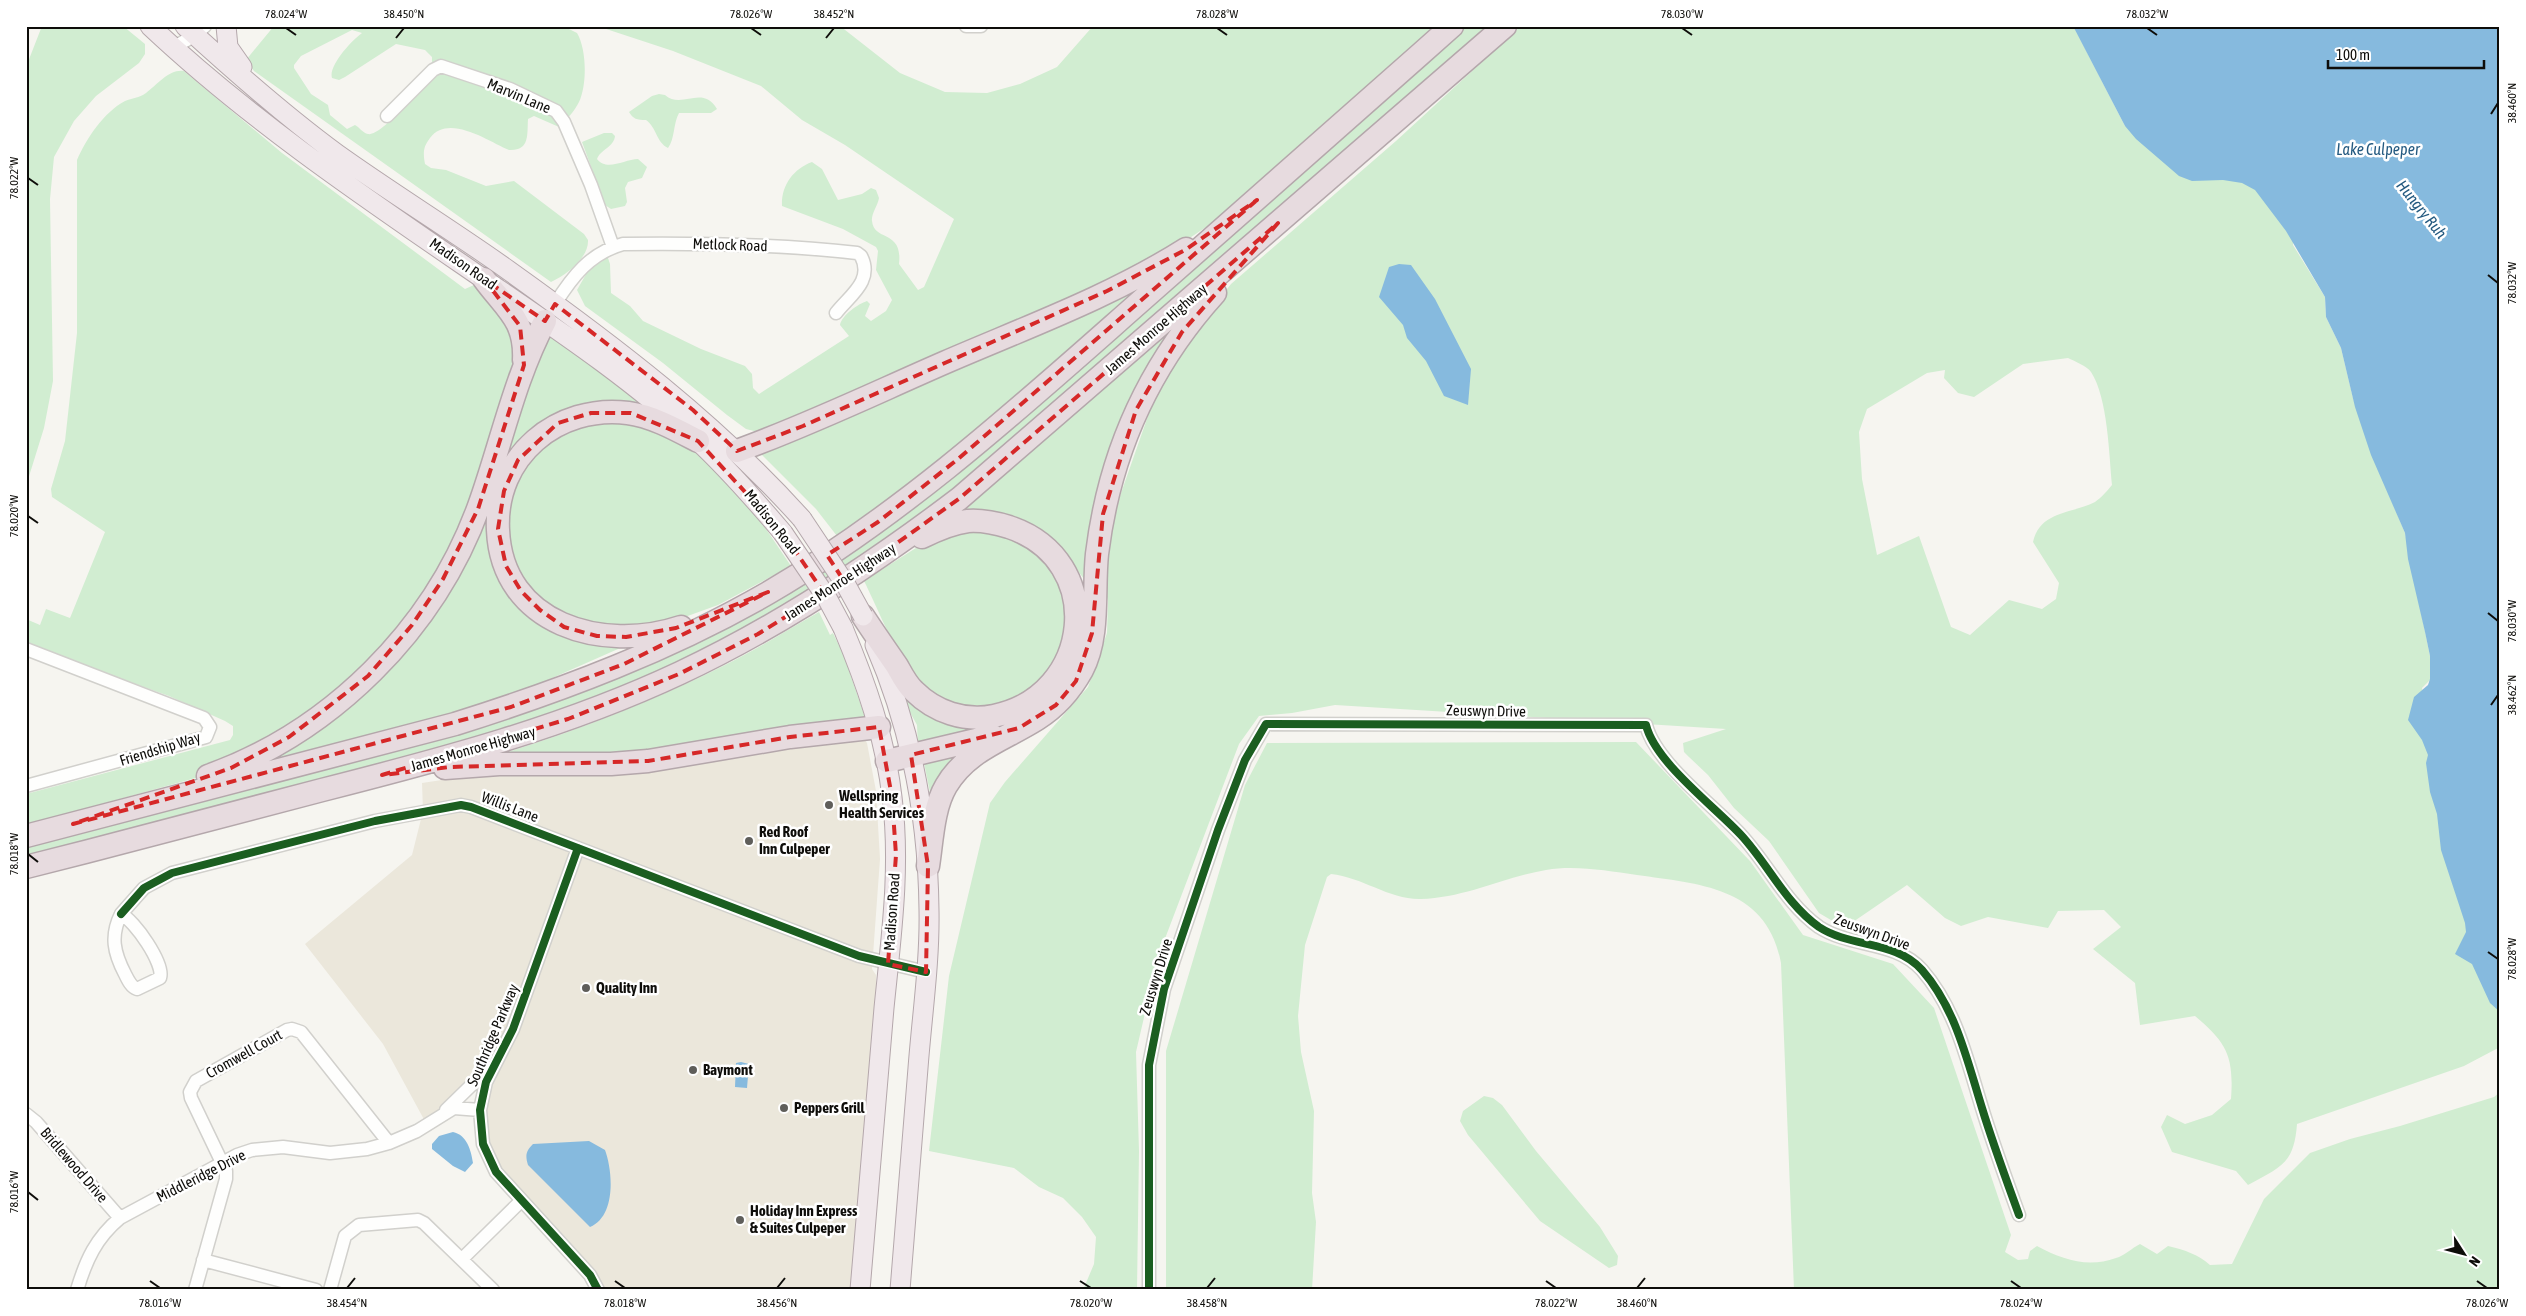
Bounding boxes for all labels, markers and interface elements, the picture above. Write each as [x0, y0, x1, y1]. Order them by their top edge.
text: 78.024°W [265, 7, 307, 21]
text: 38.450°N [384, 7, 424, 21]
text: 78.026°W [730, 7, 772, 21]
text: 38.452°N [814, 7, 854, 21]
text: 78.028°W [1196, 7, 1238, 21]
text: 78.030°W [1661, 7, 1703, 21]
text: 78.032°W [2126, 7, 2168, 21]
scale bar [2328, 38, 2485, 70]
text: 100 m [2336, 46, 2370, 63]
street label: Marvin Lane [485, 75, 554, 117]
text: 38.460°N [2505, 83, 2519, 123]
water label: Lake Culpeper [2336, 140, 2421, 159]
text: 78.022°W [7, 157, 21, 199]
water label: Hungry Ruh [2392, 176, 2451, 242]
street label: Madison Road [427, 234, 500, 293]
street label: Metlock Road [692, 235, 768, 254]
text: 78.032°W [2505, 262, 2519, 304]
street label: James Monroe Highway [1101, 280, 1210, 377]
street label: Madison Road [741, 486, 804, 557]
text: 78.020°W [7, 495, 21, 537]
street label: James Monroe Highway [781, 539, 899, 624]
text: 78.030°W [2505, 600, 2519, 642]
text: 38.462°N [2505, 675, 2519, 715]
street label: Zeuswyn Drive [1446, 701, 1526, 720]
street label: James Monroe Highway [408, 723, 537, 775]
street label: Friendship Way [117, 728, 202, 769]
place label: Wellspring Health Services [838, 787, 925, 821]
street label: Willis Lane [479, 788, 541, 825]
marker: Wellspring Health Services [823, 799, 835, 811]
place label: Red Roof Inn Culpeper [759, 823, 830, 857]
text: 78.018°W [7, 833, 21, 875]
marker: Red Roof Inn Culpeper [743, 835, 755, 847]
street label: Madison Road [880, 873, 903, 951]
street label: Zeuswyn Drive [1832, 910, 1913, 953]
street label: Zeuswyn Drive [1136, 936, 1175, 1017]
text: 78.028°W [2505, 938, 2519, 980]
place label: Quality Inn [596, 979, 657, 996]
street label: Southridge Parkway [463, 981, 522, 1088]
marker: Quality Inn [580, 982, 592, 994]
street label: Cromwell Court [203, 1026, 285, 1081]
place label: Baymont [703, 1061, 753, 1078]
marker: Baymont [687, 1064, 699, 1076]
place label: Peppers Grill [794, 1099, 866, 1116]
marker: Peppers Grill [778, 1102, 790, 1114]
street label: Bridlewood Drive [37, 1124, 112, 1206]
street label: Middleridge Drive [153, 1146, 248, 1205]
text: 78.016°W [7, 1171, 21, 1213]
place label: Holiday Inn Express & Suites Culpeper [750, 1202, 858, 1236]
marker: Holiday Inn Express & Suites Culpeper [734, 1214, 746, 1226]
north arrow [2438, 1228, 2488, 1278]
text: N [2466, 1254, 2483, 1270]
text: 78.016°W [139, 1296, 181, 1310]
text: 38.454°N [327, 1296, 367, 1310]
text: 78.018°W [604, 1296, 646, 1310]
text: 38.456°N [757, 1296, 797, 1310]
text: 78.020°W [1070, 1296, 1112, 1310]
text: 38.458°N [1187, 1296, 1227, 1310]
text: 78.022°W [1535, 1296, 1577, 1310]
text: 38.460°N [1617, 1296, 1657, 1310]
text: 78.024°W [2000, 1296, 2042, 1310]
text: 78.026°W [2466, 1296, 2508, 1310]

